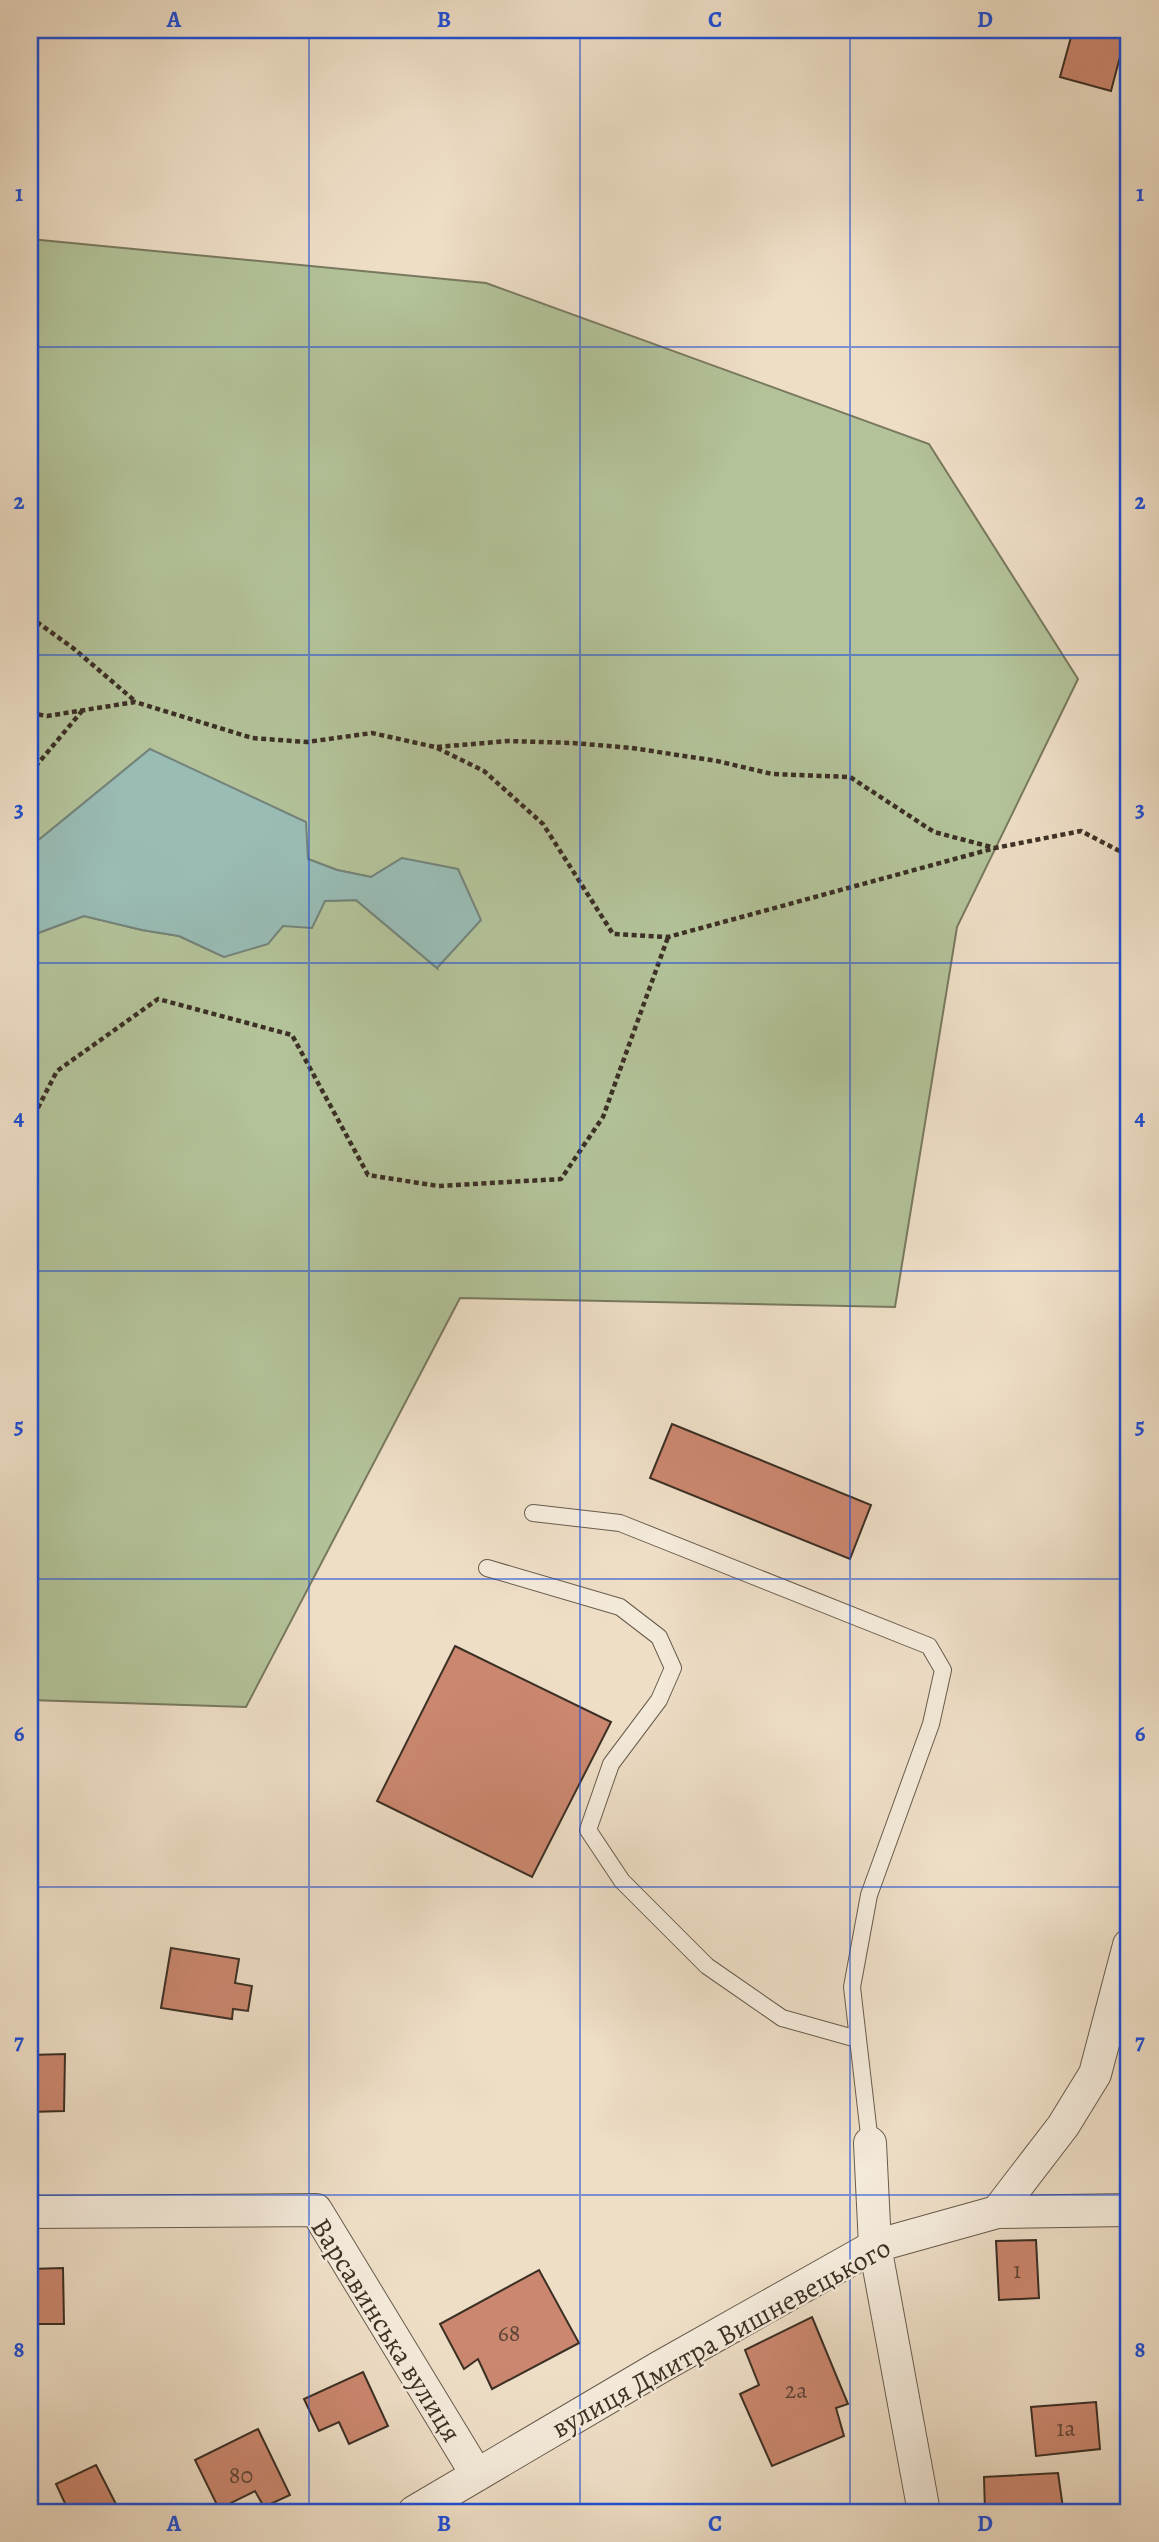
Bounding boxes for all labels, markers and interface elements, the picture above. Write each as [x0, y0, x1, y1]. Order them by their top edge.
text: A [166, 4, 182, 35]
text: B [437, 4, 451, 35]
text: C [708, 4, 722, 35]
text: D [977, 4, 993, 35]
text: 1 [15, 178, 23, 209]
text: 1 [1136, 178, 1144, 209]
text: 2 [13, 486, 25, 517]
text: 2 [1134, 486, 1146, 517]
text: 3 [14, 794, 24, 825]
text: 3 [1135, 794, 1145, 825]
text: 4 [14, 1102, 25, 1133]
text: 4 [1135, 1102, 1146, 1133]
text: 5 [14, 1410, 24, 1441]
text: 5 [1135, 1410, 1145, 1441]
text: 6 [14, 1718, 25, 1749]
text: 6 [1135, 1718, 1146, 1749]
text: 7 [14, 2026, 24, 2057]
text: 7 [1135, 2026, 1145, 2057]
street label: Варсавинська вулиця [302, 2211, 470, 2449]
street label: вулиця Дмитра Вишневецького [545, 2229, 897, 2447]
house number: 1 [1013, 2254, 1021, 2286]
house number: 68 [498, 2317, 520, 2349]
text: 8 [13, 2334, 25, 2365]
text: 8 [1134, 2334, 1146, 2365]
house number: 2а [785, 2374, 807, 2406]
house number: 1а [1056, 2412, 1076, 2444]
house number: 80 [229, 2459, 253, 2491]
text: A [166, 2508, 182, 2539]
text: B [437, 2508, 451, 2539]
text: C [708, 2508, 722, 2539]
text: D [977, 2508, 993, 2539]

